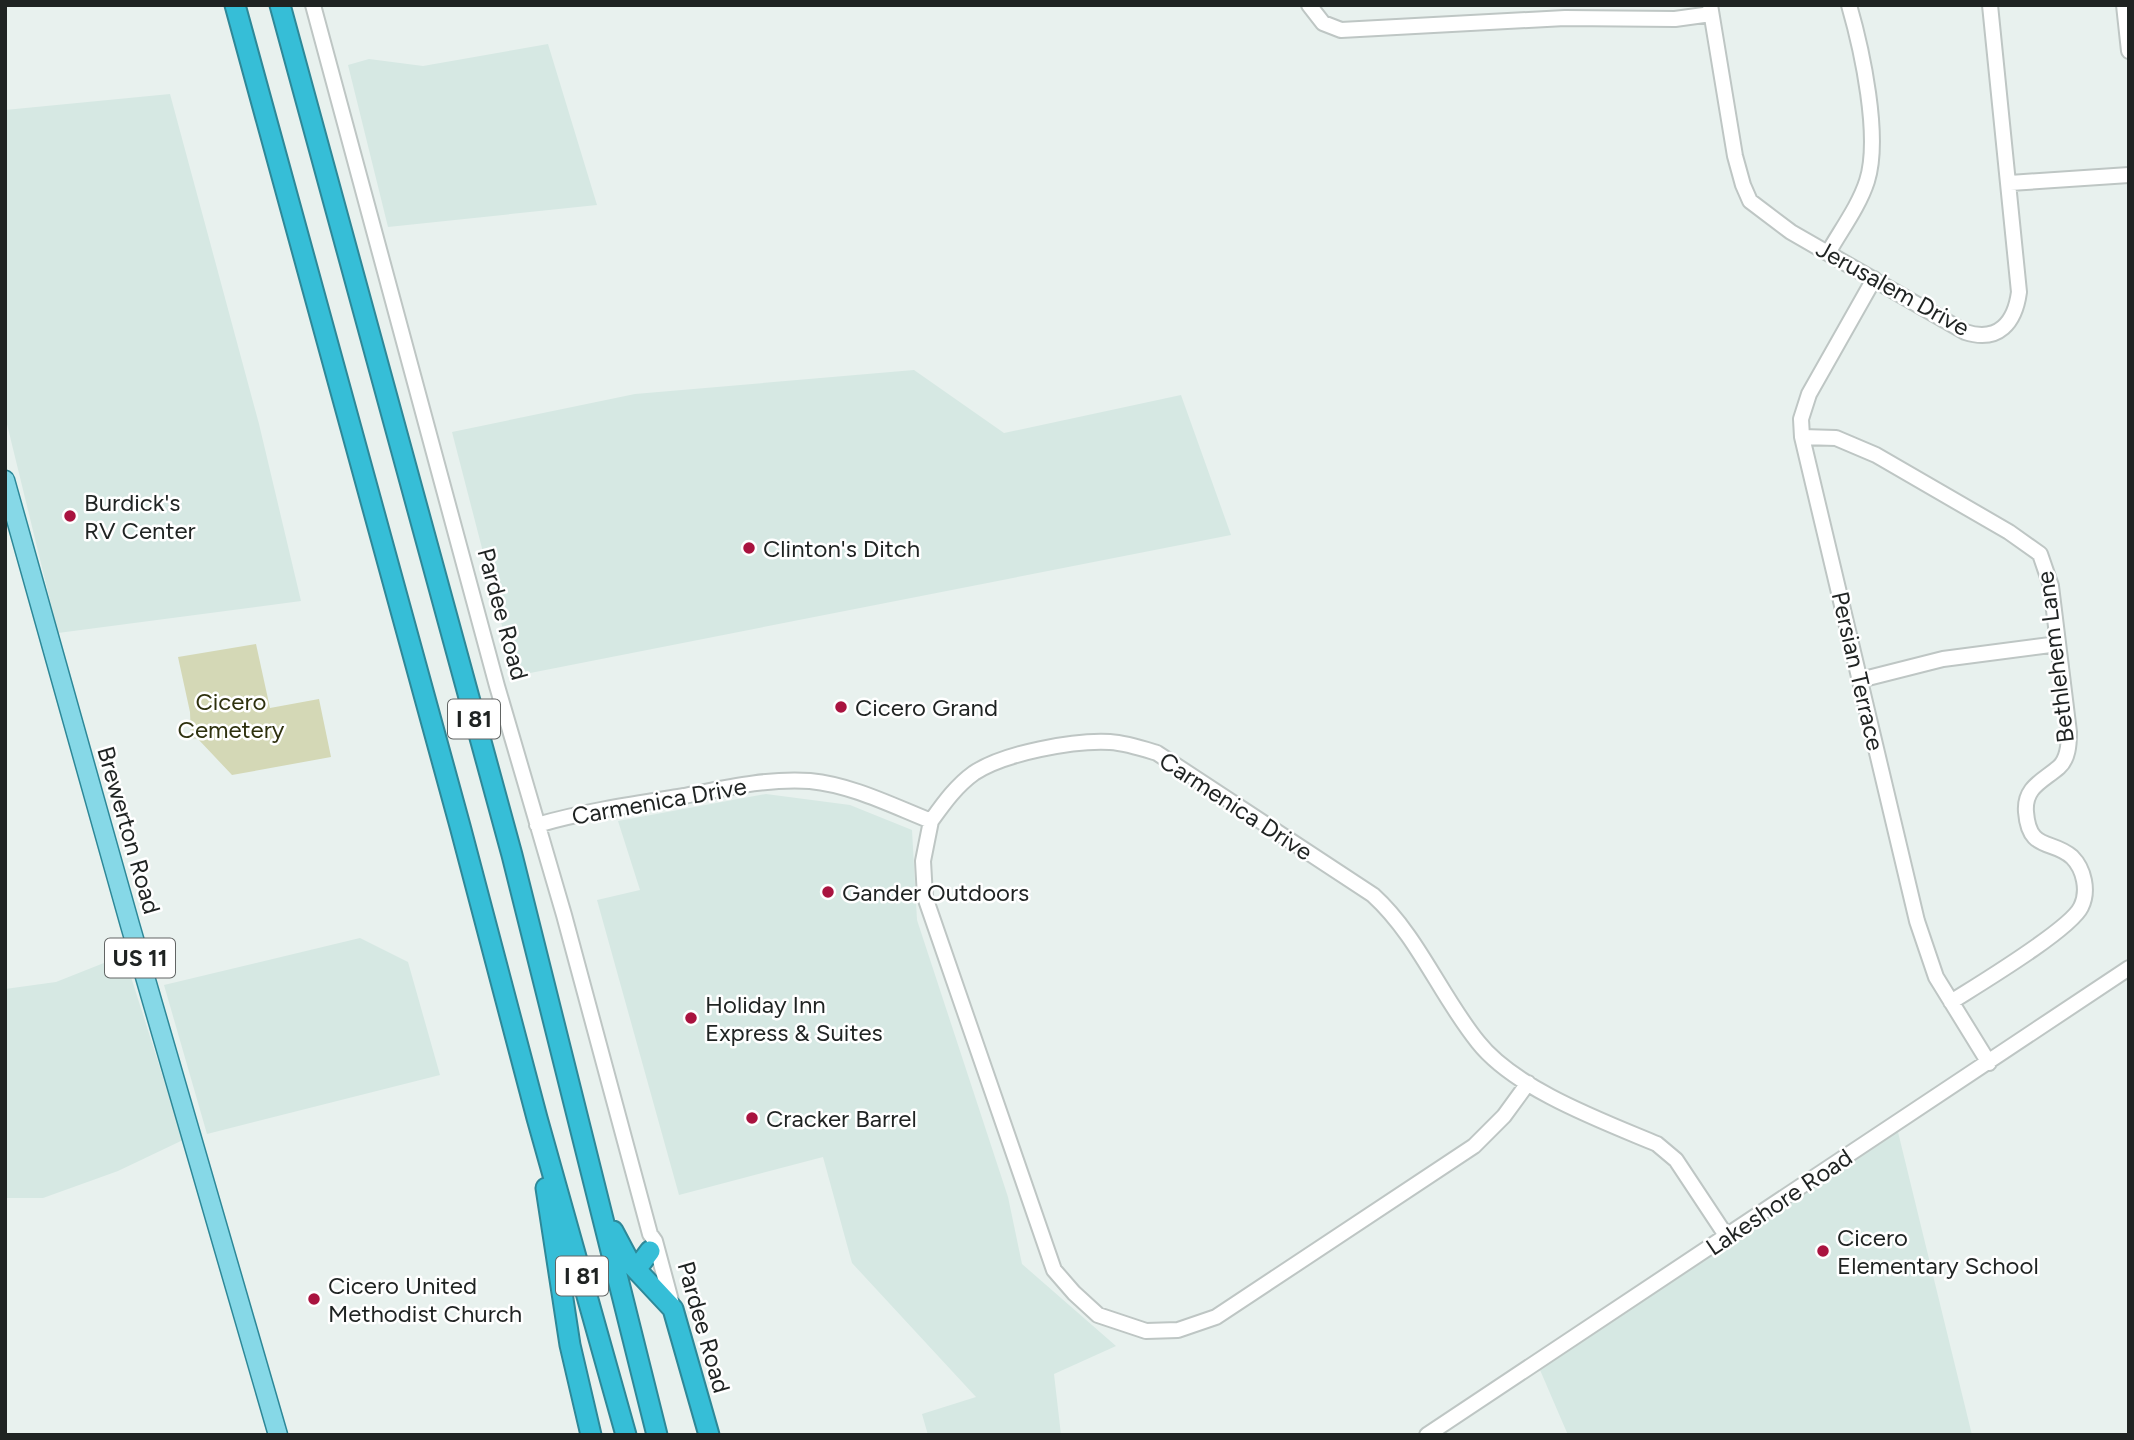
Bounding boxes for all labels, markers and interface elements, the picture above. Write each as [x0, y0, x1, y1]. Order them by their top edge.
street label: Jerusalem Drive [1811, 234, 1975, 342]
place label: Burdick's RV Center [84, 488, 196, 545]
marker: Burdick's RV Center [62, 508, 78, 524]
place label: Clinton's Ditch [763, 534, 920, 563]
marker: Clinton's Ditch [741, 540, 757, 556]
street label: Pardee Road [471, 545, 535, 683]
street label: Bethlehem Lane [2030, 570, 2080, 744]
street label: Persian Terrace [1826, 589, 1890, 753]
park label: Cicero Cemetery [178, 687, 285, 744]
place label: Cicero Grand [855, 693, 998, 722]
road number: I 81 [448, 699, 500, 738]
marker: Cicero Grand [833, 699, 849, 715]
street label: Brewerton Road [91, 743, 167, 917]
street label: Carmenica Drive [1154, 746, 1318, 866]
street label: Carmenica Drive [569, 771, 749, 831]
place label: Gander Outdoors [842, 878, 1029, 907]
marker: Gander Outdoors [820, 884, 836, 900]
road number: US 11 [105, 939, 175, 978]
place label: Holiday Inn Express & Suites [705, 990, 883, 1047]
marker: Holiday Inn Express & Suites [683, 1010, 699, 1026]
place label: Cracker Barrel [766, 1104, 917, 1133]
marker: Cracker Barrel [744, 1110, 760, 1126]
street label: Lakeshore Road [1700, 1142, 1858, 1262]
place label: Cicero Elementary School [1837, 1223, 2039, 1280]
marker: Cicero Elementary School [1815, 1243, 1831, 1259]
road number: I 81 [556, 1256, 608, 1296]
street label: Pardee Road [671, 1258, 737, 1396]
place label: Cicero United Methodist Church [328, 1271, 522, 1328]
marker: Cicero United Methodist Church [306, 1291, 322, 1307]

